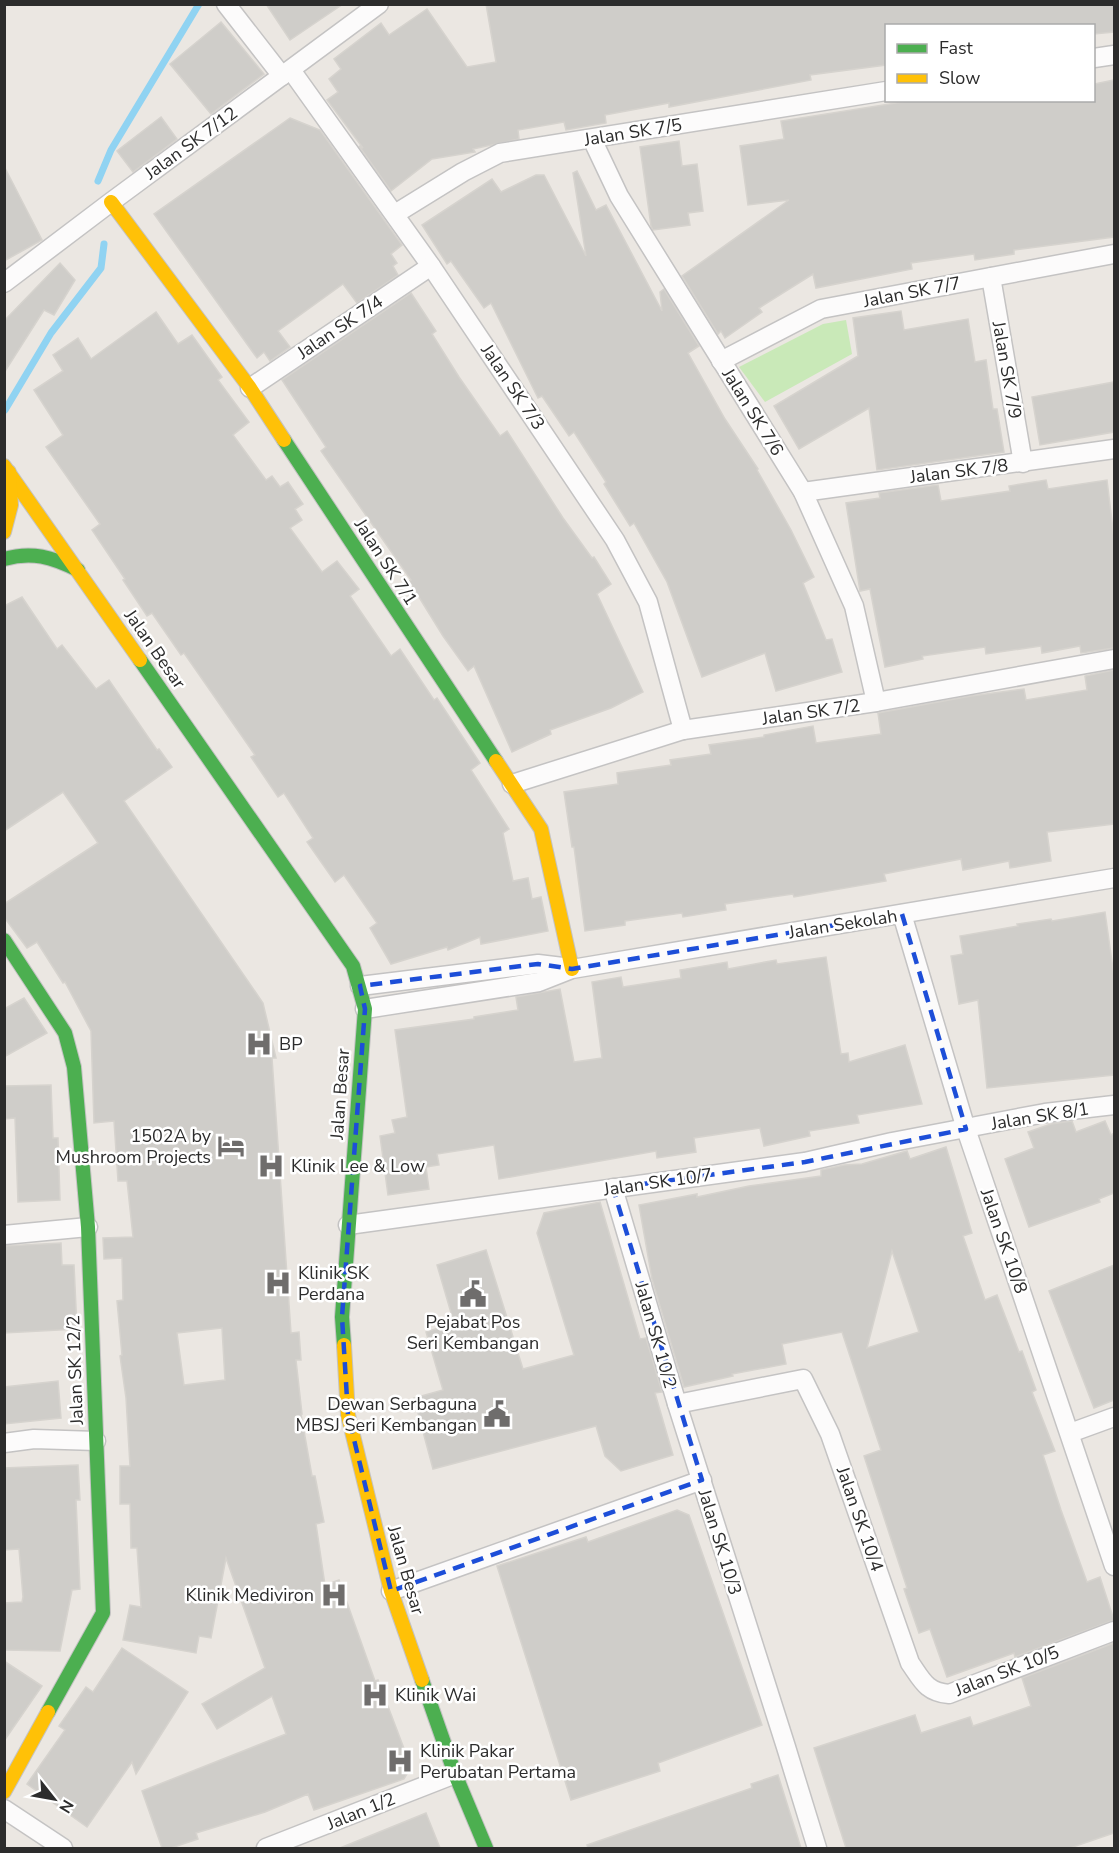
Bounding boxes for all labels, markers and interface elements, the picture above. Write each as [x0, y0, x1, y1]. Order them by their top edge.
legend [885, 24, 1095, 102]
text: Fast [939, 36, 974, 60]
text: Slow [939, 66, 980, 90]
street label: Jalan SK 7/12 [139, 101, 242, 185]
street label: Jalan SK 7/5 [581, 112, 684, 152]
street label: Jalan SK 7/7 [860, 271, 963, 313]
street label: Jalan SK 7/4 [292, 289, 388, 365]
street label: Jalan SK 7/9 [986, 318, 1027, 421]
street label: Jalan SK 7/3 [475, 339, 551, 435]
street label: Jalan SK 7/6 [716, 363, 789, 460]
street label: Jalan SK 7/8 [908, 453, 1009, 489]
street label: Jalan SK 7/1 [349, 513, 423, 610]
street label: Jalan Besar [118, 604, 191, 694]
street label: Jalan SK 7/2 [759, 693, 862, 731]
street label: Jalan Sekolah [786, 904, 899, 945]
hospital icon: BP [244, 1029, 274, 1059]
place label: BP [279, 1032, 303, 1056]
street label: Jalan Besar [325, 1047, 355, 1141]
street label: Jalan SK 8/1 [988, 1096, 1091, 1136]
place label: 1502A by Mushroom Projects [56, 1124, 212, 1169]
hotel icon: 1502A by Mushroom Projects [216, 1131, 246, 1161]
hospital icon: Klinik Lee & Low [256, 1151, 286, 1181]
place label: Klinik Lee & Low [291, 1154, 425, 1178]
street label: Jalan SK 10/7 [601, 1162, 714, 1202]
street label: Jalan SK 10/8 [974, 1184, 1033, 1297]
place label: Klinik SK Perdana [298, 1261, 370, 1306]
hospital icon: Klinik SK Perdana [263, 1268, 293, 1298]
street label: Jalan SK 10/2 [629, 1278, 683, 1391]
public building icon: Pejabat Pos Seri Kembangan [458, 1279, 488, 1309]
place label: Pejabat Pos Seri Kembangan [407, 1310, 539, 1355]
street label: Jalan SK 12/2 [61, 1315, 89, 1426]
place label: Dewan Serbaguna MBSJ Seri Kembangan [296, 1392, 477, 1437]
public building icon: Dewan Serbaguna MBSJ Seri Kembangan [482, 1399, 512, 1429]
street label: Jalan SK 10/4 [830, 1462, 889, 1575]
street label: Jalan SK 10/3 [692, 1485, 747, 1598]
street label: Jalan Besar [382, 1522, 430, 1618]
hospital icon: Klinik Mediviron [319, 1580, 349, 1610]
place label: Klinik Mediviron [186, 1583, 314, 1607]
street label: Jalan SK 10/5 [951, 1640, 1062, 1702]
hospital icon: Klinik Wai [360, 1680, 390, 1710]
place label: Klinik Wai [395, 1683, 476, 1707]
place label: Klinik Pakar Perubatan Pertama [420, 1739, 576, 1784]
hospital icon: Klinik Pakar Perubatan Pertama [385, 1746, 415, 1776]
north arrow [24, 1769, 84, 1829]
street label: Jalan 1/2 [322, 1786, 399, 1836]
text: N [53, 1795, 79, 1817]

